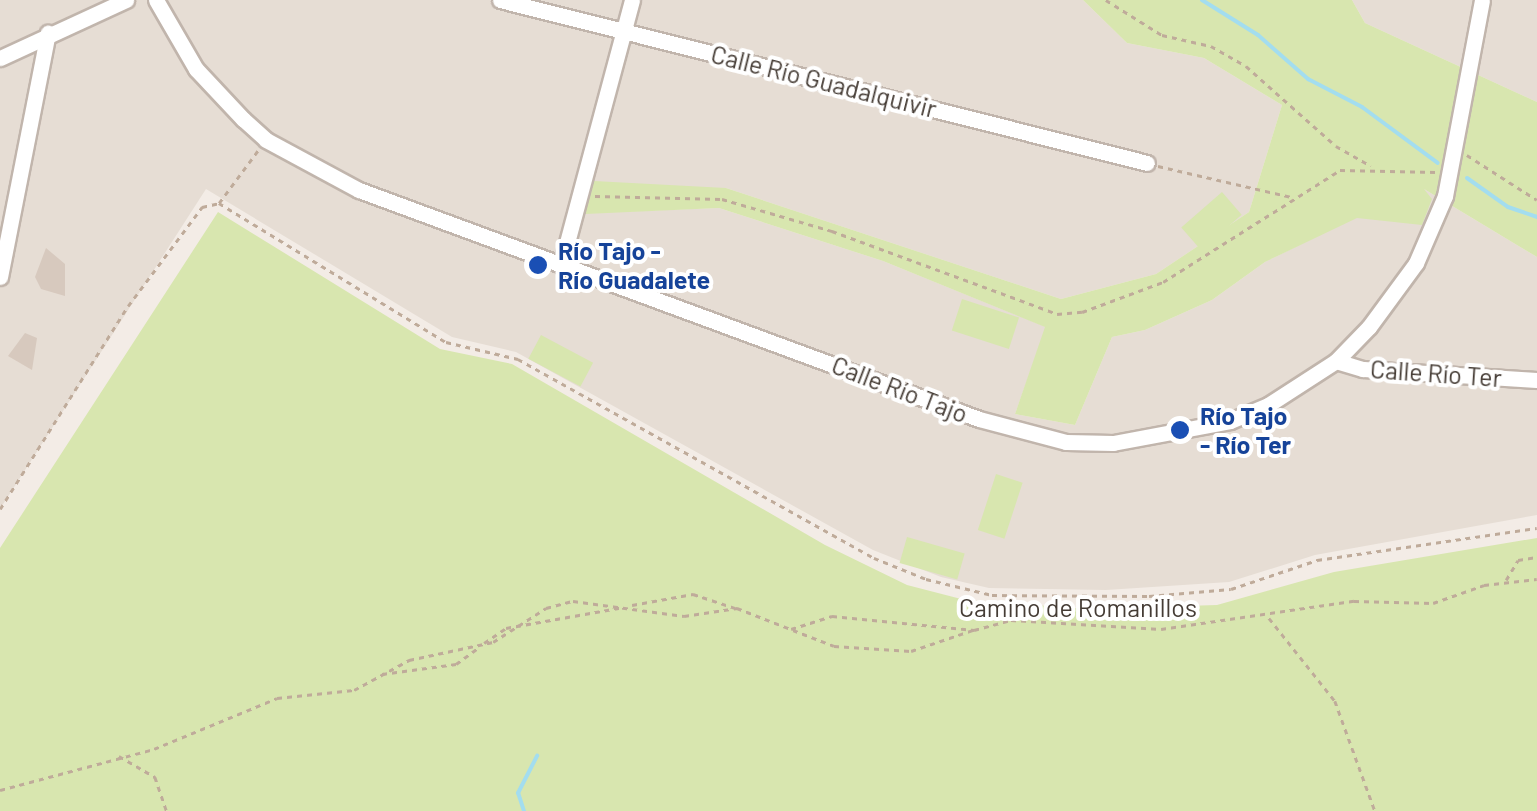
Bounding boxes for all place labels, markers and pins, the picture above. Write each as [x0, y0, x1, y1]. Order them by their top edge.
place label: Río Tajo - Río Guadalete [558, 236, 710, 295]
marker: Río Tajo - Río Guadalete [527, 254, 549, 276]
place label: Río Tajo - Río Ter [1200, 401, 1291, 460]
marker: Río Tajo - Río Ter [1169, 419, 1191, 441]

